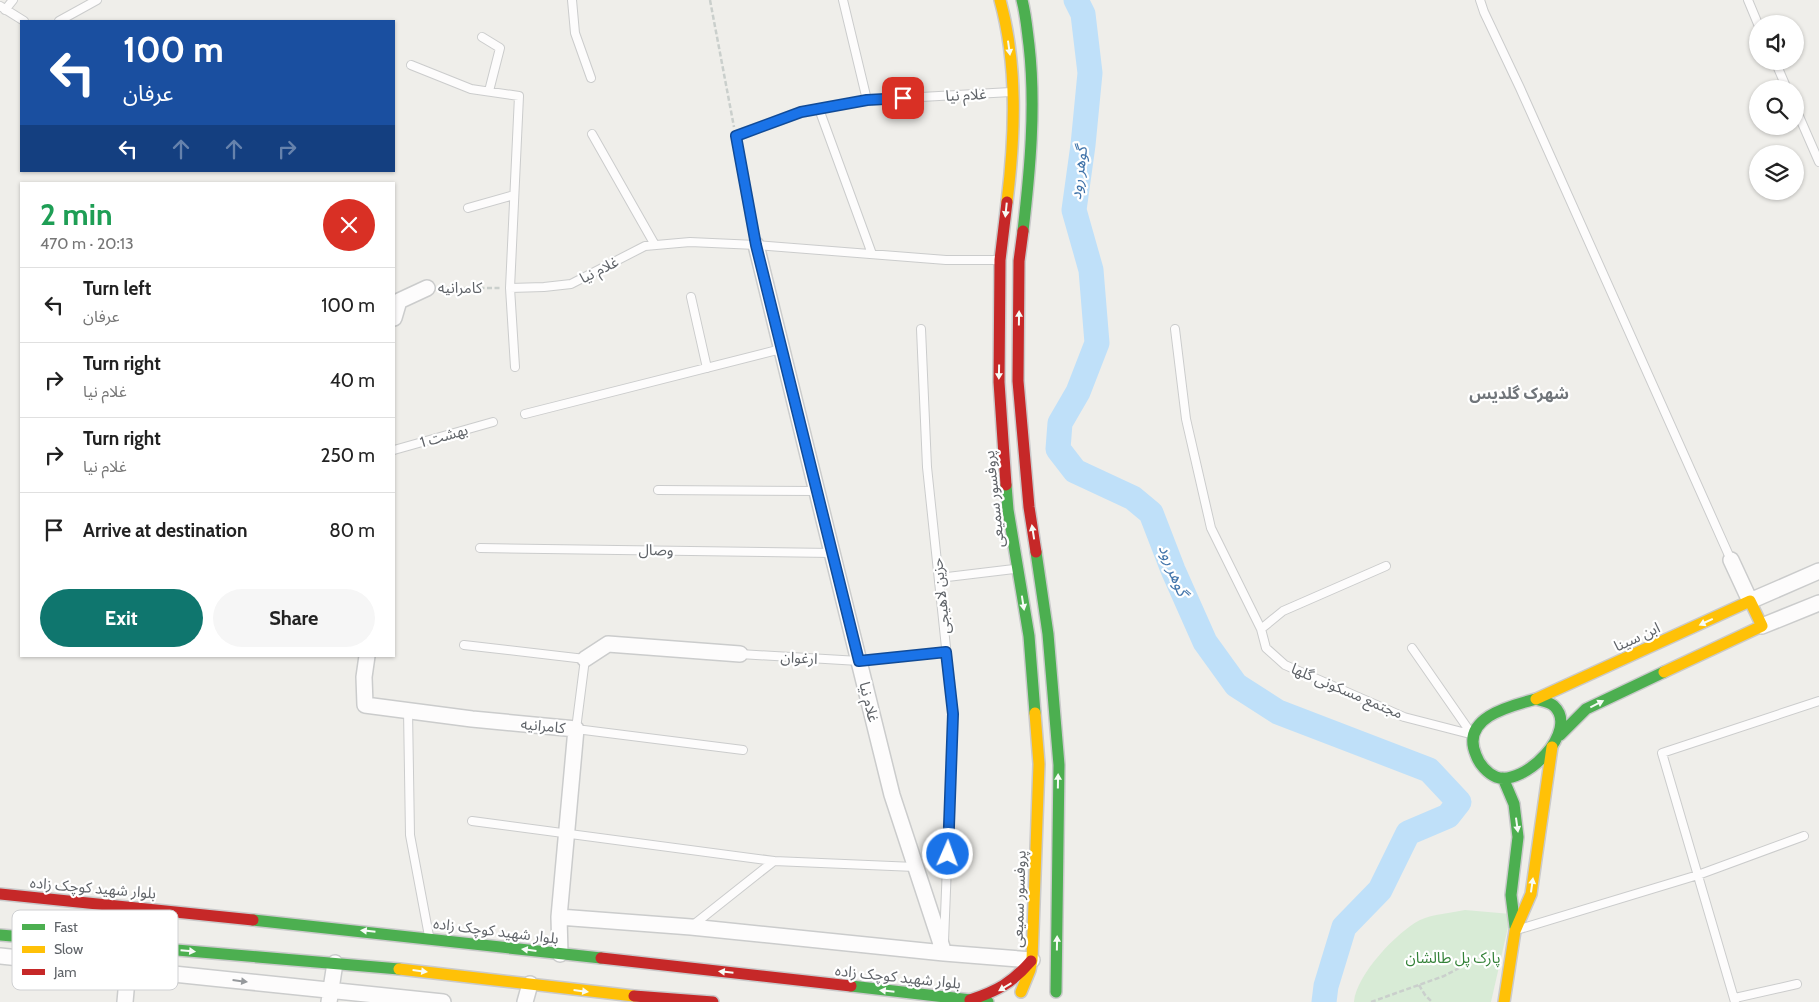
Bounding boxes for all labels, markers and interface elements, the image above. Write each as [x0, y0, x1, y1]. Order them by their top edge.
map controls [1749, 15, 1804, 200]
button: sound [1749, 15, 1804, 70]
text: 100 m [123, 28, 224, 71]
icon: left [40, 40, 105, 105]
one-way arrow [1005, 40, 1013, 56]
pin [882, 77, 924, 119]
text: عرفان [123, 80, 173, 107]
button: search [1749, 80, 1804, 135]
icon: arrive [889, 84, 917, 112]
street label: غلام نیا [945, 85, 988, 107]
icon: left [114, 135, 142, 163]
icon: ahead [167, 135, 195, 163]
icon: ahead [220, 135, 248, 163]
icon: right [273, 135, 301, 163]
water label: گوهر رود [1066, 142, 1092, 201]
button: layers [1749, 145, 1804, 200]
text: 2 min [40, 196, 112, 233]
button: close [323, 199, 375, 251]
one-way arrow [1002, 202, 1010, 218]
text: 470 m · 20:13 [40, 234, 134, 253]
street label: غلام نیا [577, 252, 623, 289]
text: Turn left [83, 277, 151, 300]
street label: کامرانیه [438, 279, 483, 297]
icon: left [40, 291, 68, 319]
text: 100 m [321, 294, 375, 317]
text: عرفان [83, 307, 120, 326]
one-way arrow [1015, 310, 1023, 326]
text: Turn right [83, 352, 161, 375]
one-way arrow [995, 364, 1003, 380]
icon: right [40, 366, 68, 394]
text: 40 m [330, 369, 375, 392]
text: غلام نیا [83, 382, 127, 401]
district label: شهرک گلدیس [1469, 384, 1569, 403]
street label: بهشت 1 [418, 421, 470, 451]
text: Turn right [83, 427, 161, 450]
icon: right [40, 441, 68, 469]
text: 250 m [321, 444, 375, 467]
street label: پروفسور سمیعی [980, 449, 1009, 548]
text: غلام نیا [83, 457, 127, 476]
icon: arrive [40, 516, 68, 544]
text: Arrive at destination [83, 519, 247, 542]
text: 80 m [329, 519, 375, 542]
one-way arrow [1028, 524, 1036, 540]
street label: وصال [638, 541, 674, 559]
water label: گوهر رود [1155, 542, 1194, 602]
street label: حزین لاهیجی [928, 557, 954, 635]
button: Exit [40, 589, 203, 647]
button: Share [213, 589, 375, 647]
one-way arrow [1020, 595, 1028, 611]
one-way arrow [1699, 618, 1713, 626]
street label: ابن سینا [1611, 619, 1663, 655]
street label: ارغوان [780, 648, 818, 668]
street label: مجتمع مسکونی گلها [1287, 659, 1406, 725]
street label: غلام نیا [853, 680, 883, 725]
one-way arrow [1590, 700, 1604, 708]
street label: کامرانیه [520, 715, 567, 737]
one-way arrow [1055, 772, 1063, 788]
one-way arrow [1513, 817, 1521, 833]
position arrow [921, 827, 973, 879]
street label: پروفسور سمیعی [1008, 850, 1031, 948]
street label: بلوار شهید کوچک زاده [29, 874, 157, 904]
one-way arrow [1528, 877, 1536, 893]
legend [12, 910, 178, 990]
street label: بلوار شهید کوچک زاده [432, 914, 560, 949]
text: Fast [54, 918, 78, 936]
one-way arrow [360, 927, 376, 935]
one-way arrow [1053, 935, 1061, 951]
text: Slow [54, 940, 83, 958]
one-way arrow [521, 946, 537, 954]
one-way arrow [180, 947, 196, 955]
park label: پارک پل طالشان [1406, 949, 1500, 968]
street label: بلوار شهید کوچک زاده [834, 961, 962, 994]
text: Jam [53, 963, 76, 981]
one-way arrow [412, 967, 428, 975]
one-way arrow [717, 968, 733, 976]
one-way arrow [232, 977, 248, 985]
one-way arrow [999, 982, 1012, 991]
one-way arrow [573, 987, 589, 995]
one-way arrow [879, 987, 895, 995]

